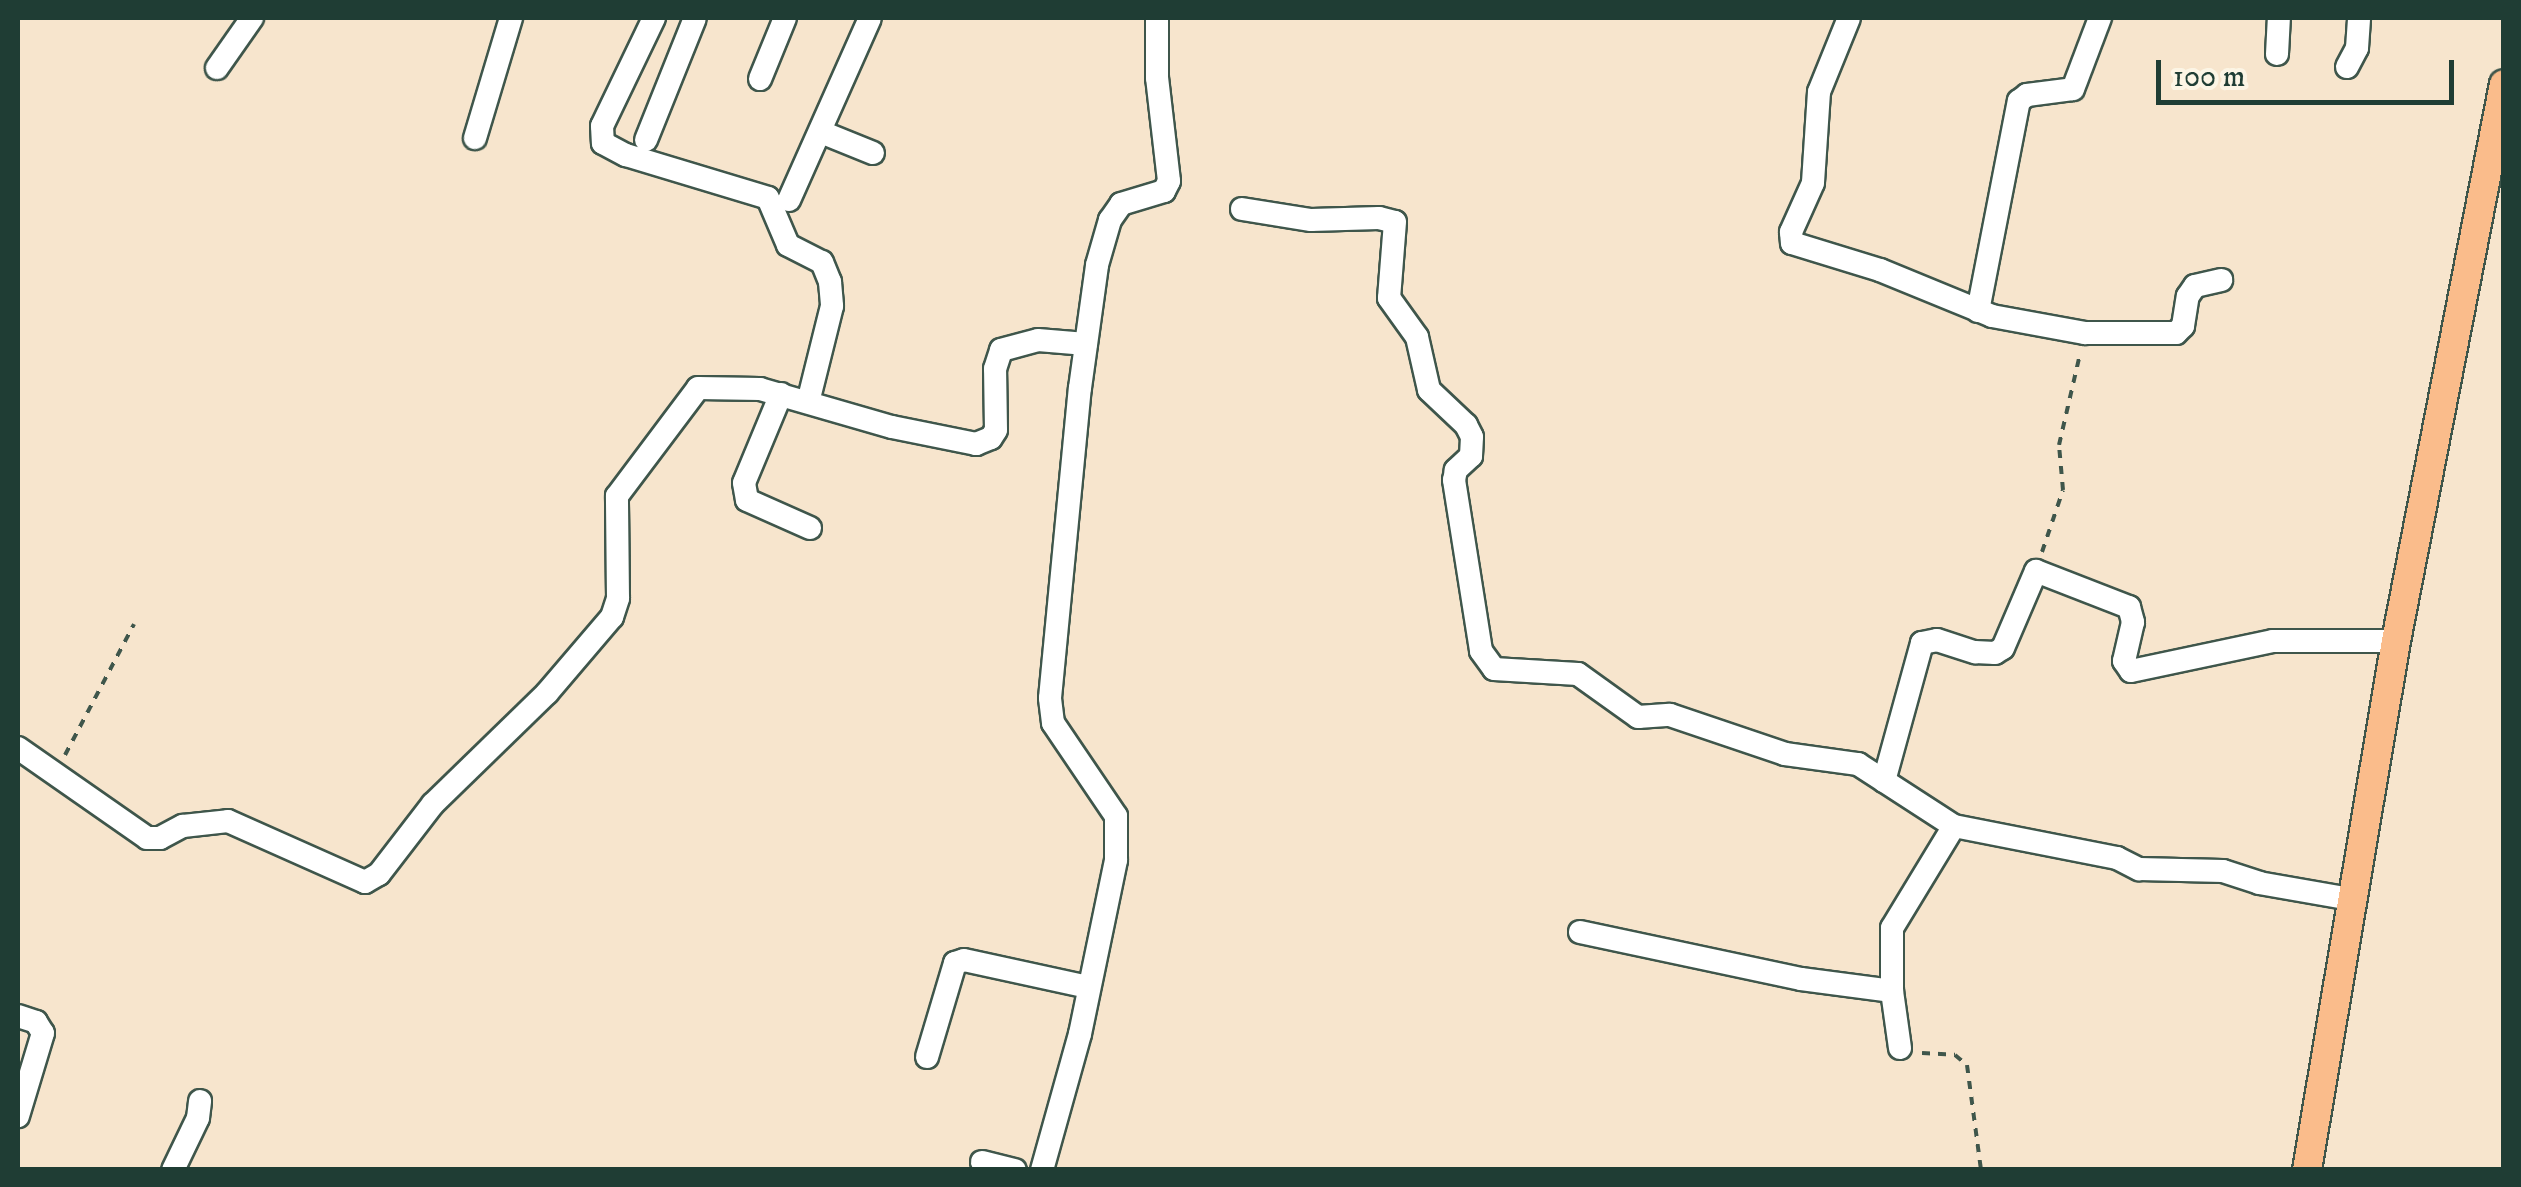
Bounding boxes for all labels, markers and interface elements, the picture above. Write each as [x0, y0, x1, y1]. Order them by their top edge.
scale bar [2161, 40, 2458, 102]
text: 100 m [2173, 59, 2245, 96]

